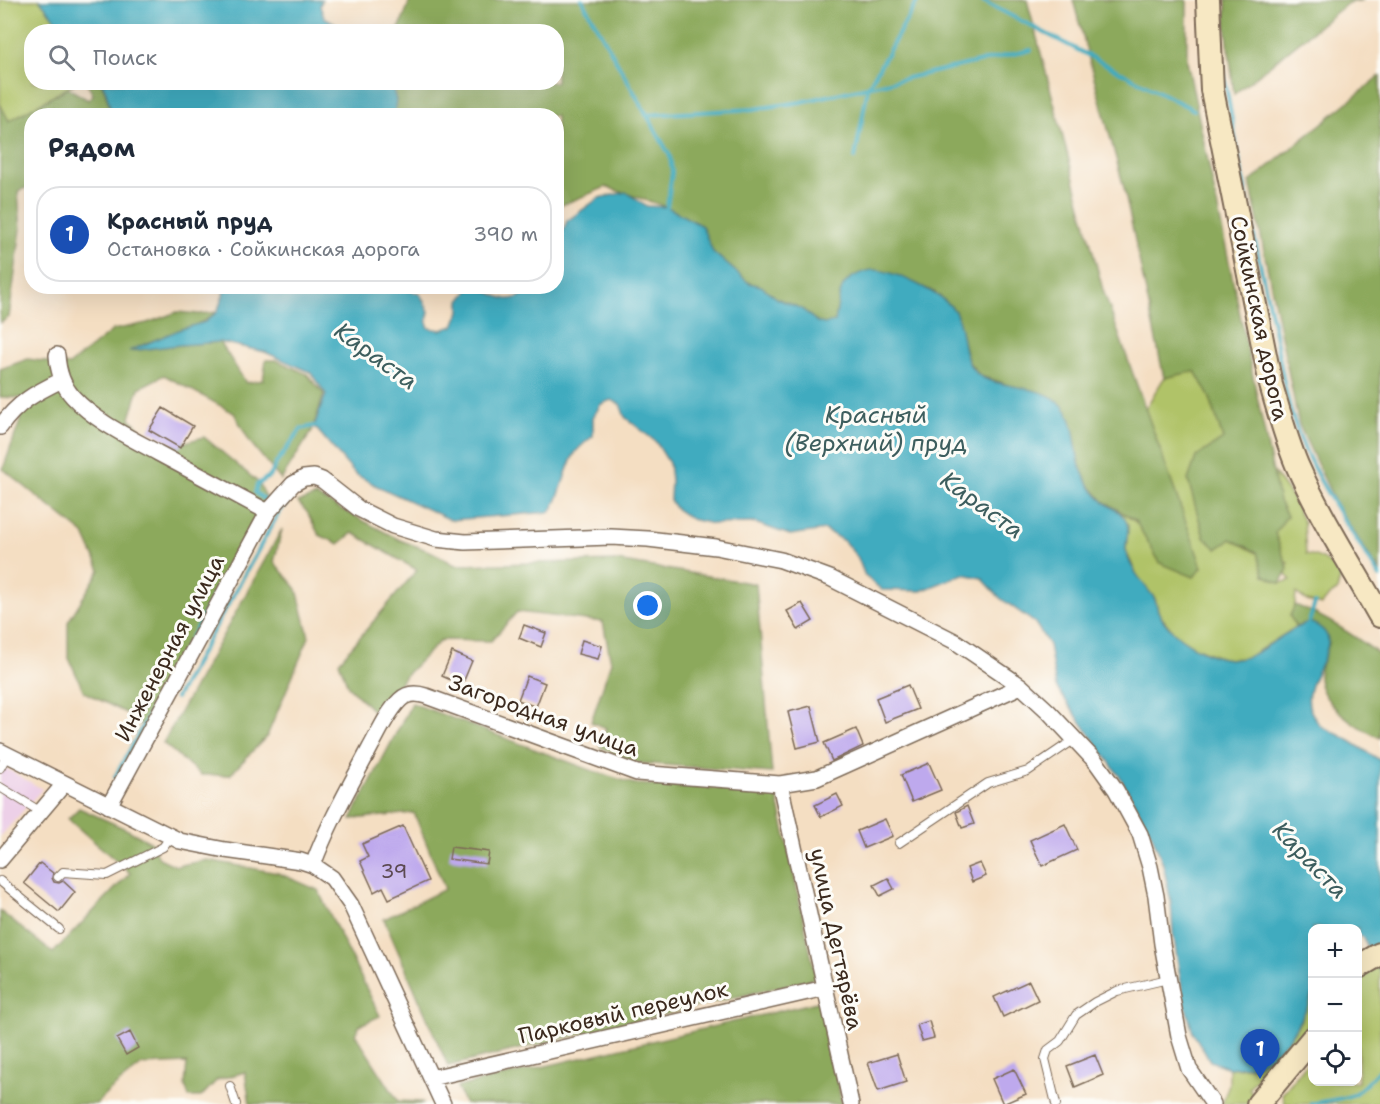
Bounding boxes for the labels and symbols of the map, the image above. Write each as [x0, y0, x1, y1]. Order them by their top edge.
street label: Сойкинская дорога [1224, 213, 1295, 424]
water label: Караста [328, 315, 424, 397]
water label: Красный (Верхний) пруд [784, 399, 968, 459]
water label: Караста [934, 464, 1030, 546]
street label: Инженерная улица [108, 550, 231, 747]
your location [633, 591, 662, 620]
street label: Загородная улица [445, 668, 643, 763]
water label: Караста [1265, 814, 1355, 906]
street label: улица Дегтярёва [803, 845, 870, 1033]
house number: 39 [381, 858, 407, 884]
street label: Парковый переулок [516, 974, 731, 1051]
pin: 1 [1240, 1030, 1280, 1079]

